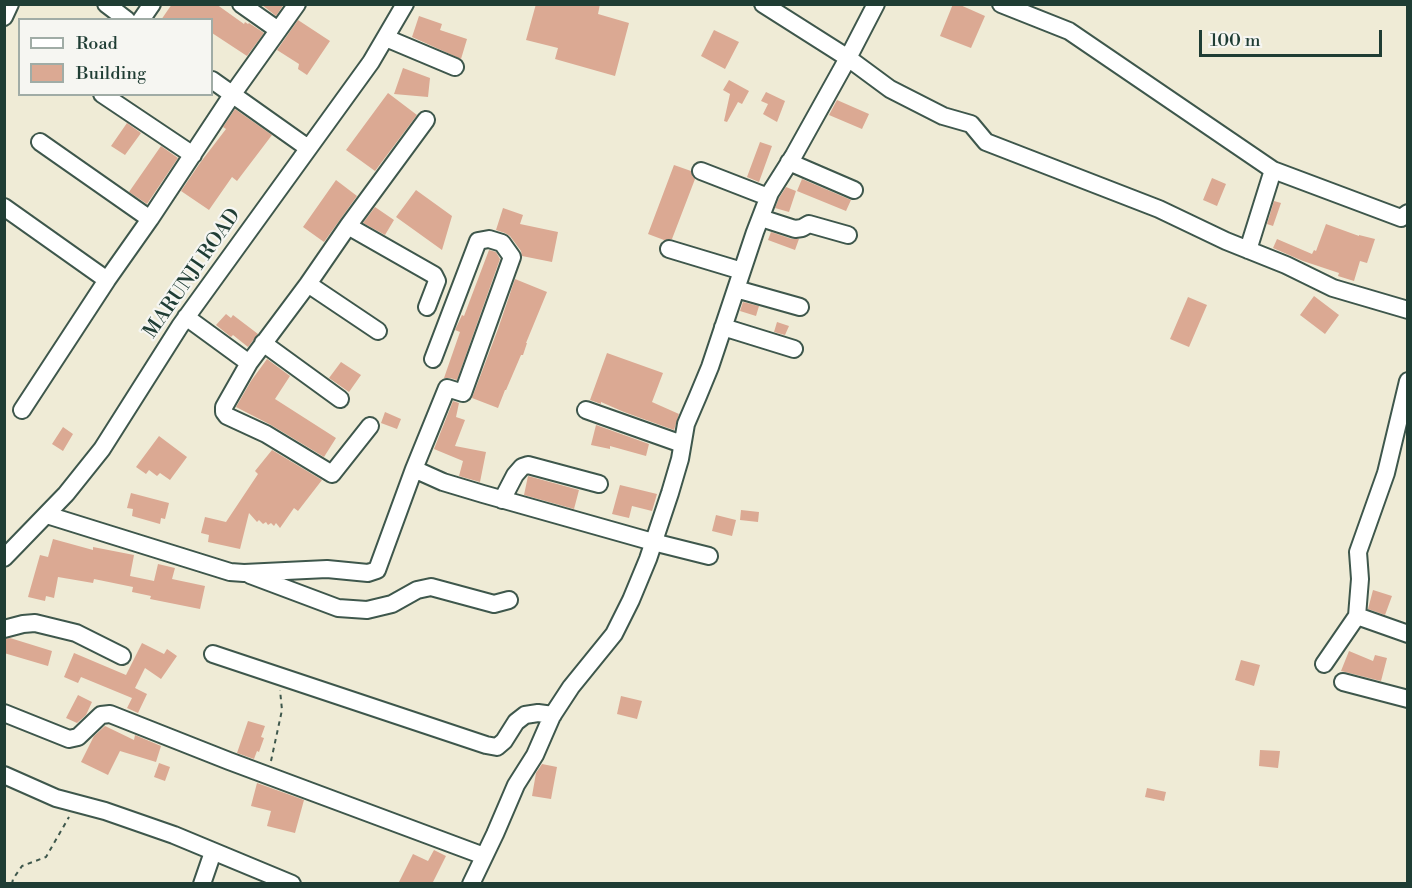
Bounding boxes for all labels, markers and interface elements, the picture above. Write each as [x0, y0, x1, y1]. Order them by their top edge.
legend [18, 18, 213, 96]
scale bar [1202, 18, 1385, 56]
text: 100 m [1210, 29, 1261, 52]
text: Road [76, 32, 118, 55]
text: Building [76, 62, 146, 85]
street label: MARUNJI ROAD [139, 205, 247, 343]

